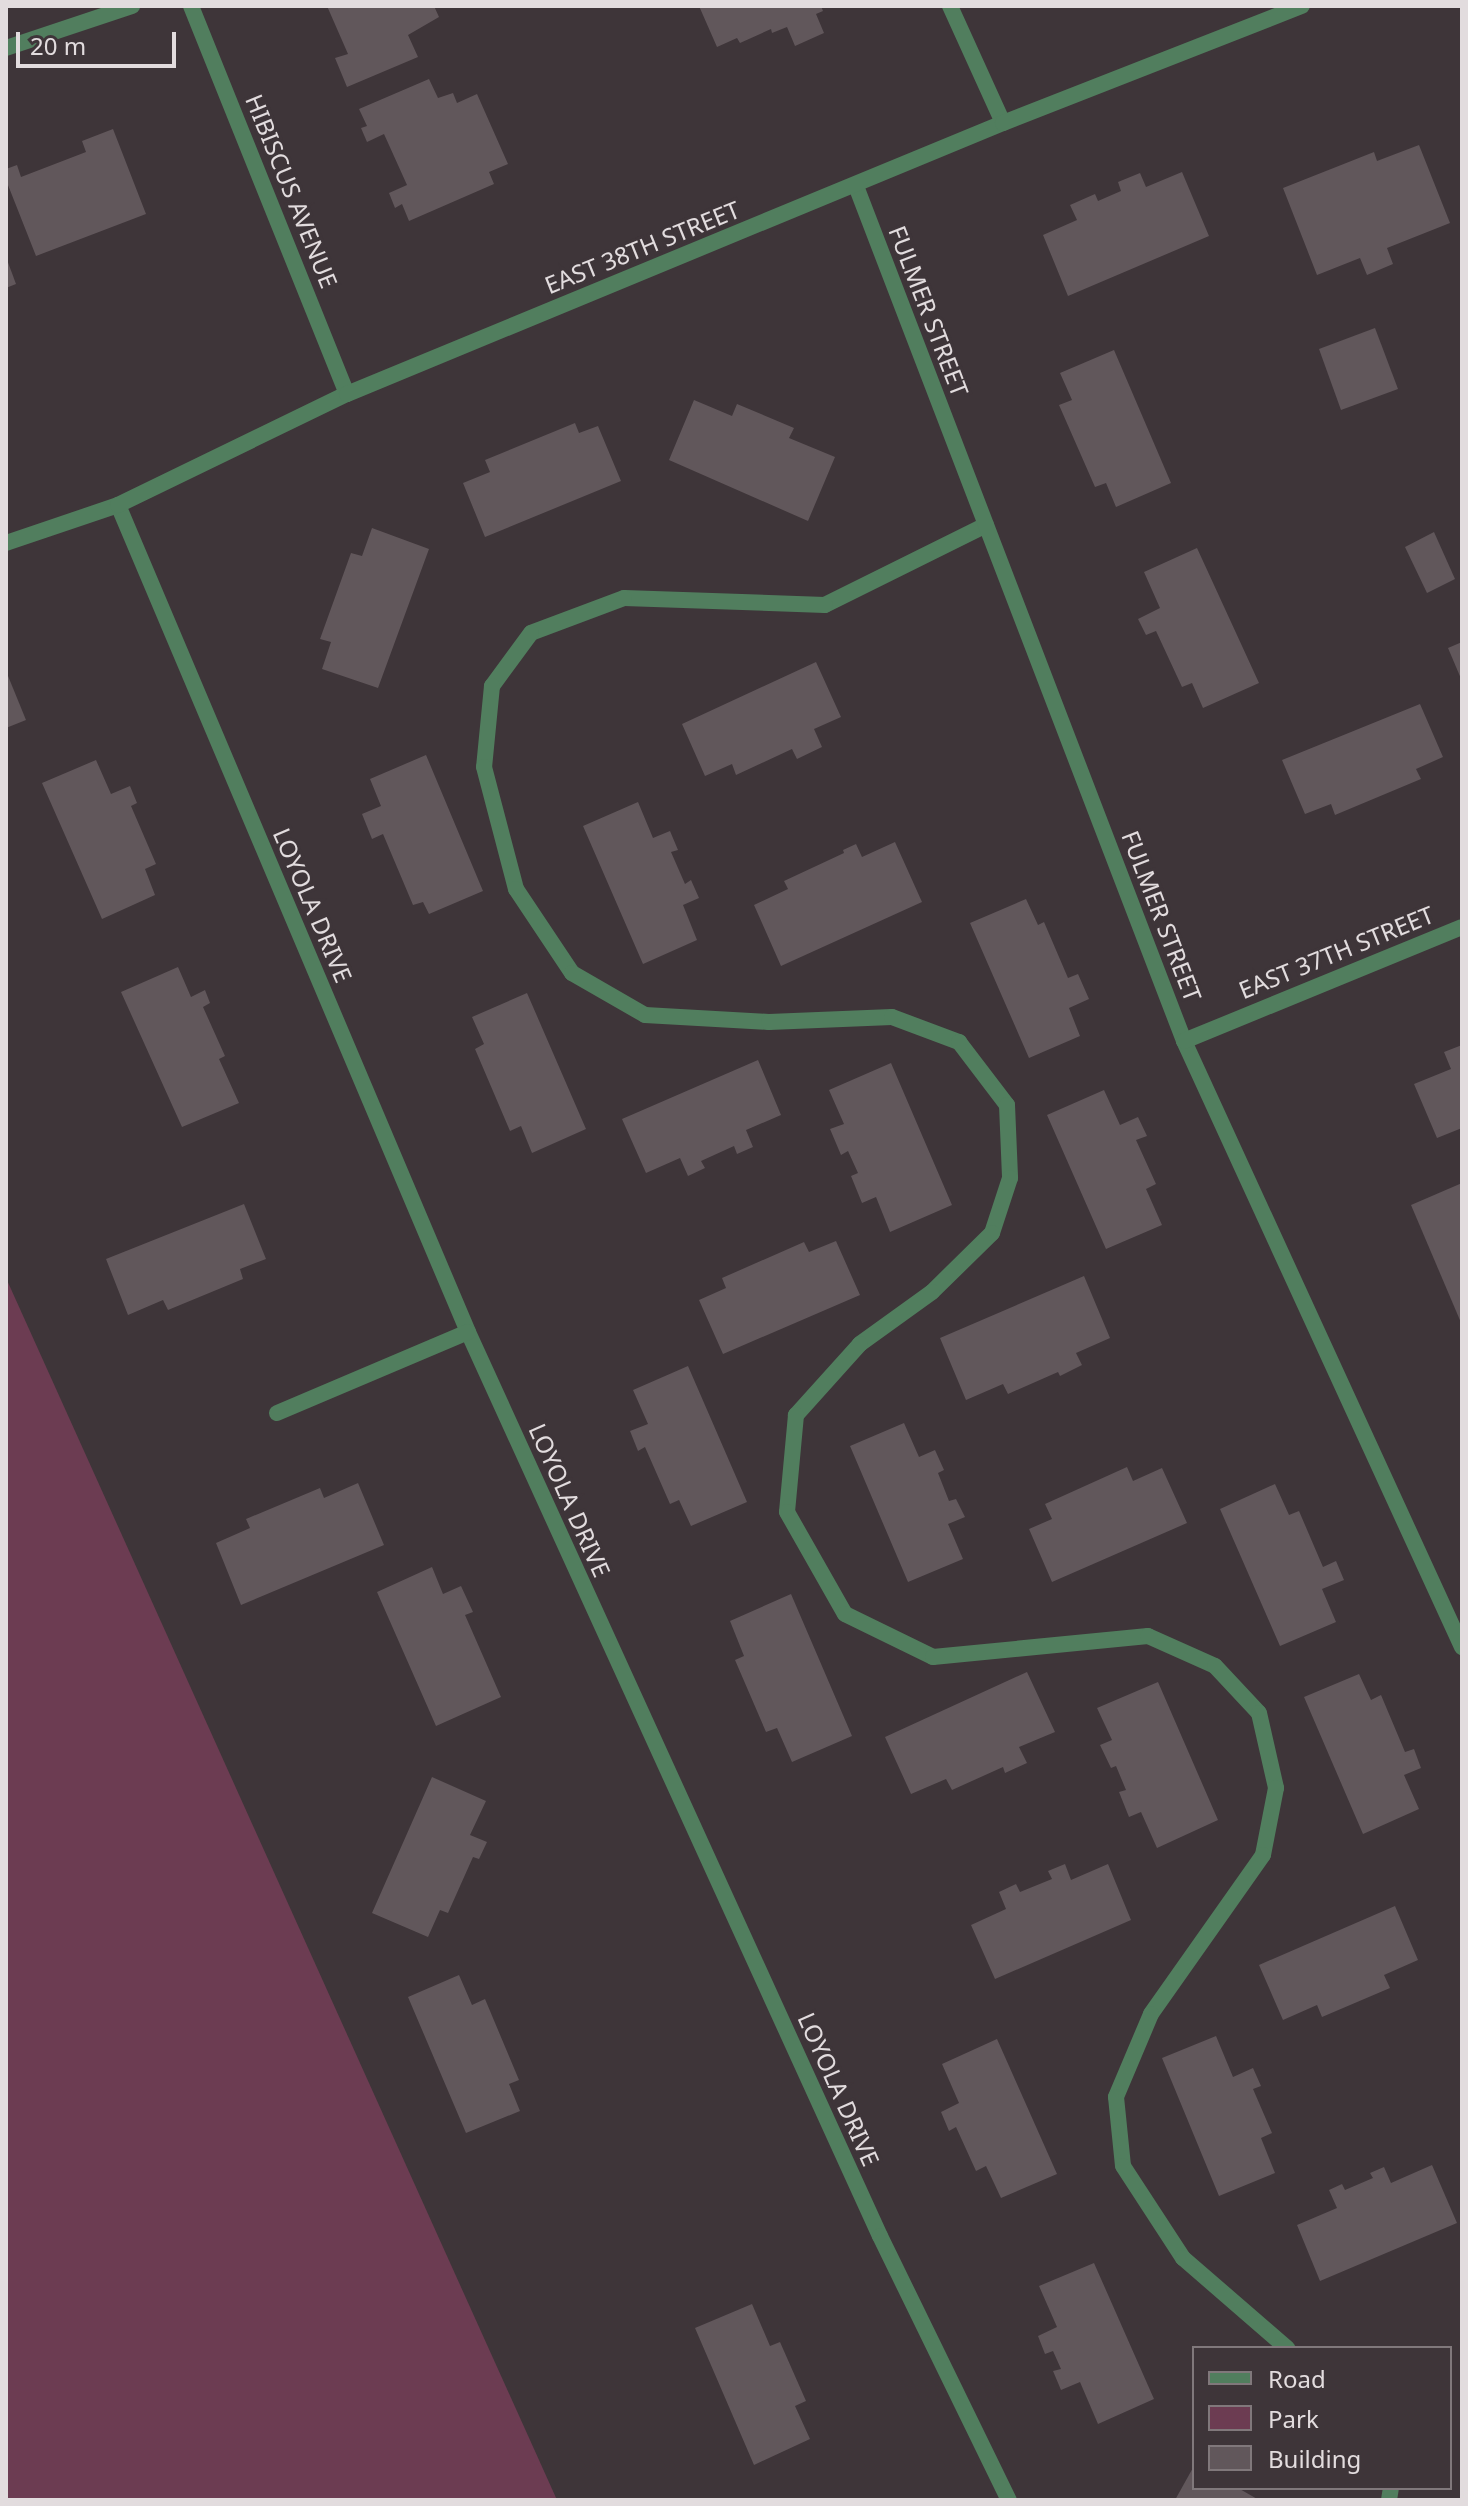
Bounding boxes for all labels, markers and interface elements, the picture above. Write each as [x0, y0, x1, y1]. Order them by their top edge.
scale bar [20, 16, 180, 66]
text: 20 m [30, 29, 86, 62]
street label: HIBISCUS AVENUE [240, 90, 344, 292]
street label: EAST 38TH STREET [540, 195, 744, 299]
street label: FULMER STREET [883, 222, 975, 400]
street label: LOYOLA DRIVE [268, 823, 358, 987]
street label: FULMER STREET [1116, 827, 1208, 1005]
street label: EAST 37TH STREET [1234, 900, 1438, 1004]
street label: LOYOLA DRIVE [523, 1419, 617, 1581]
street label: LOYOLA DRIVE [792, 2008, 886, 2170]
legend [1192, 2346, 1452, 2490]
text: Road [1268, 2362, 1326, 2395]
text: Park [1268, 2402, 1319, 2435]
text: Building [1268, 2442, 1361, 2475]

